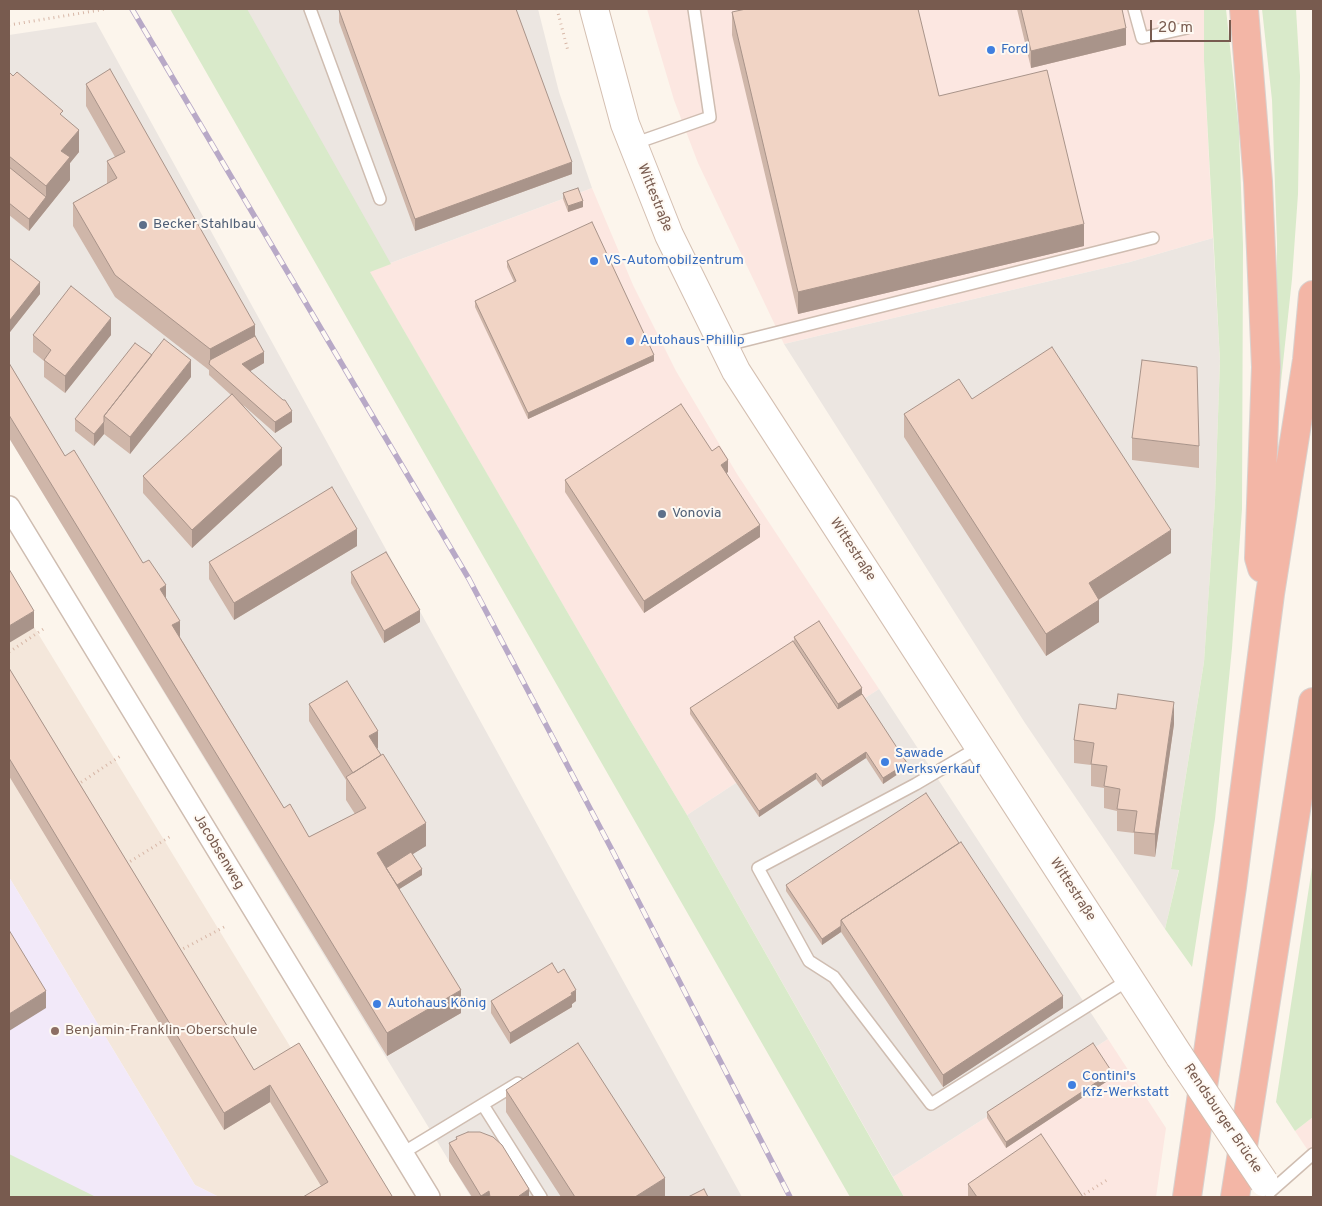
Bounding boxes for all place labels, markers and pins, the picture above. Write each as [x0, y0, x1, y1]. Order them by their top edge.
place label: Ford [1001, 42, 1028, 58]
marker: Ford [985, 44, 997, 56]
place label: Becker Stahlbau [153, 217, 256, 233]
marker: Becker Stahlbau [137, 219, 149, 231]
place label: VS-Automobilzentrum [604, 253, 744, 269]
marker: VS-Automobilzentrum [588, 255, 600, 267]
place label: Autohaus-Phillip [640, 333, 745, 349]
marker: Autohaus-Phillip [624, 335, 636, 347]
place label: Vonovia [672, 506, 721, 522]
marker: Vonovia [656, 508, 668, 520]
place label: Sawade Werksverkauf [895, 746, 980, 779]
marker: Sawade Werksverkauf [879, 756, 891, 768]
place label: Autohaus König [387, 996, 486, 1012]
marker: Autohaus König [371, 998, 383, 1010]
place label: Benjamin-Franklin-Oberschule [65, 1023, 257, 1039]
marker: Benjamin-Franklin-Oberschule [49, 1025, 61, 1037]
place label: Contini's Kfz-Werkstatt [1082, 1069, 1169, 1102]
marker: Contini's Kfz-Werkstatt [1066, 1079, 1078, 1091]

